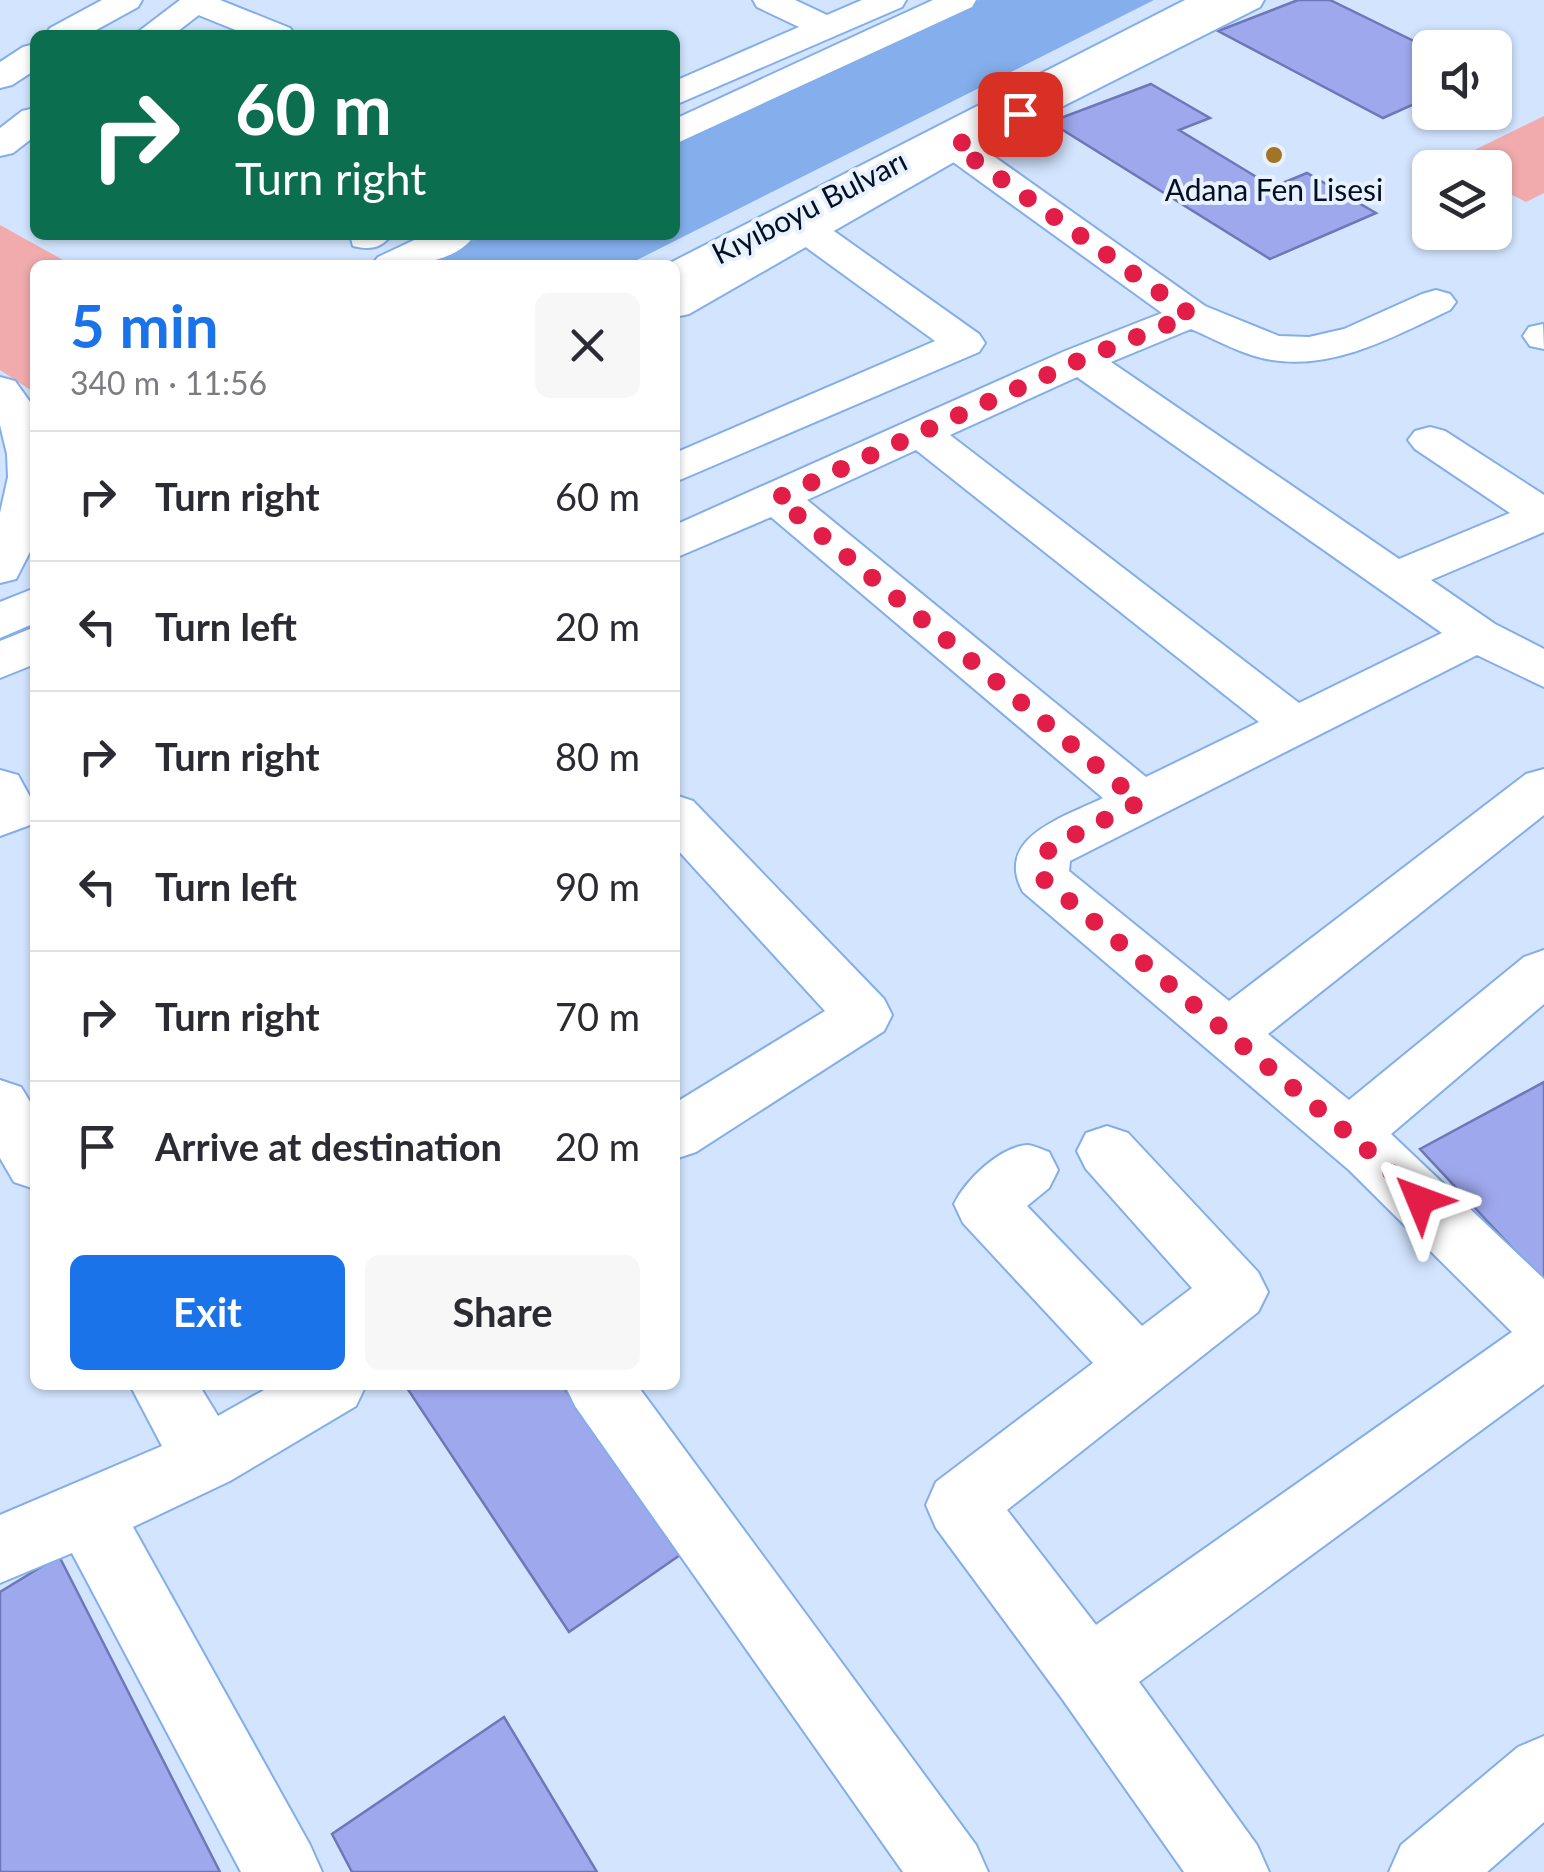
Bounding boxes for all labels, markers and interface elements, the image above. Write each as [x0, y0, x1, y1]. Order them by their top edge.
map controls [1412, 30, 1512, 250]
button: sound [1412, 30, 1512, 130]
text: 60 m [235, 66, 392, 150]
icon: right [70, 70, 200, 200]
pin [978, 72, 1063, 157]
icon: arrive [993, 87, 1048, 142]
street label: Kıyıboyu Bulvarı [705, 141, 913, 271]
marker: Adana Fen Lisesi [1263, 144, 1285, 166]
button: layers [1412, 150, 1512, 250]
text: Turn right [235, 151, 426, 205]
place label: Adana Fen Lisesi [1165, 171, 1383, 207]
text: 5 min [70, 289, 219, 361]
button: close [535, 293, 640, 398]
text: 340 m · 11:56 [70, 363, 267, 402]
icon: right [70, 469, 125, 524]
text: Turn right [155, 473, 320, 519]
text: 60 m [555, 473, 640, 519]
icon: left [70, 599, 125, 654]
text: Turn left [155, 603, 297, 649]
text: 20 m [555, 603, 640, 649]
icon: right [70, 729, 125, 784]
text: Turn right [155, 733, 320, 779]
text: 80 m [555, 733, 640, 779]
icon: left [70, 859, 125, 914]
text: Turn left [155, 863, 297, 909]
text: 90 m [555, 863, 640, 909]
icon: right [70, 989, 125, 1044]
text: Turn right [155, 993, 320, 1039]
text: 70 m [555, 993, 640, 1039]
icon: arrive [70, 1119, 125, 1174]
text: Arrive at destination [155, 1123, 502, 1169]
text: 20 m [555, 1123, 640, 1169]
position arrow [1368, 1148, 1472, 1252]
button: Exit [70, 1255, 345, 1370]
button: Share [365, 1255, 640, 1370]

